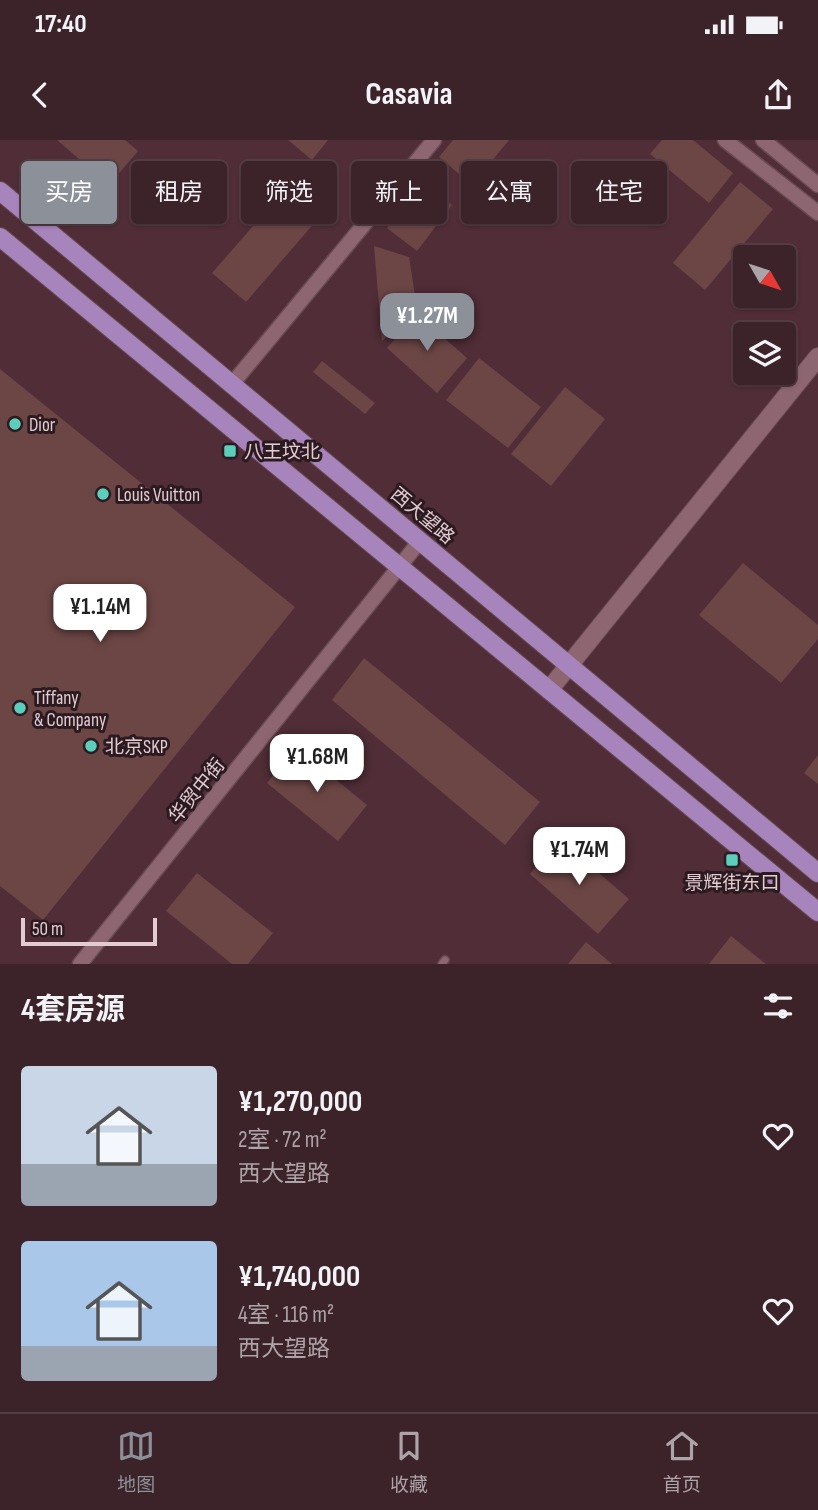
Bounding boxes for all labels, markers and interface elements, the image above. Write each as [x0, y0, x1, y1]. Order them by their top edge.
text: 17:40 [35, 9, 87, 40]
text: Casavia [365, 75, 453, 114]
icon: back [21, 76, 59, 114]
icon: share [759, 76, 797, 114]
chip: 买房 [21, 161, 117, 224]
chip: 租房 [131, 161, 227, 224]
chip: 筛选 [241, 161, 337, 224]
chip: 新上 [351, 161, 447, 224]
chip: 公寓 [461, 161, 557, 224]
chip: 住宅 [571, 161, 667, 224]
north arrow [733, 245, 796, 308]
map controls [733, 245, 796, 385]
pin: ¥1.27M [370, 294, 484, 353]
text: ¥1.27M [396, 302, 458, 330]
button: layers [733, 322, 796, 385]
place label: Dior [29, 414, 56, 437]
marker: Dior [7, 416, 23, 432]
place label: 八王坟北 [244, 441, 320, 464]
marker: 八王坟北 [222, 443, 238, 459]
street label: 西大望路 [386, 483, 459, 549]
place label: Louis Vuitton [117, 484, 200, 507]
marker: Louis Vuitton [95, 486, 111, 502]
pin: ¥1.14M [43, 584, 157, 644]
text: ¥1.14M [69, 593, 131, 621]
place label: Tiffany & Company [34, 687, 107, 732]
marker: Tiffany & Company [12, 700, 28, 716]
pin: ¥1.68M [260, 734, 374, 794]
place label: 北京SKP [105, 736, 168, 759]
marker: 北京SKP [83, 738, 99, 754]
text: ¥1.68M [286, 743, 348, 771]
street label: 华贸中街 [164, 754, 230, 828]
pin: ¥1.74M [522, 828, 636, 887]
text: ¥1.74M [549, 836, 609, 864]
marker: 景辉街东口 [724, 852, 740, 868]
place label: 景辉街东口 [684, 872, 780, 895]
scale bar [21, 915, 158, 947]
text: 50 m [32, 918, 63, 941]
icon: filters [759, 987, 797, 1025]
text: 4套房源 [21, 992, 125, 1028]
text: ¥1,270,000 [238, 1084, 362, 1120]
icon: home [77, 1094, 161, 1178]
icon: heart [759, 1117, 797, 1155]
text: 2室 · 72 m² [238, 1126, 327, 1154]
text: 西大望路 [238, 1160, 330, 1188]
text: ¥1,740,000 [238, 1259, 360, 1295]
icon: home [77, 1269, 161, 1353]
icon: heart [759, 1292, 797, 1330]
text: 4室 · 116 m² [238, 1301, 334, 1329]
text: 西大望路 [238, 1335, 330, 1363]
tab: 地图 [117, 1427, 155, 1497]
tab: 收藏 [390, 1427, 428, 1497]
tab: 首页 [663, 1427, 701, 1497]

